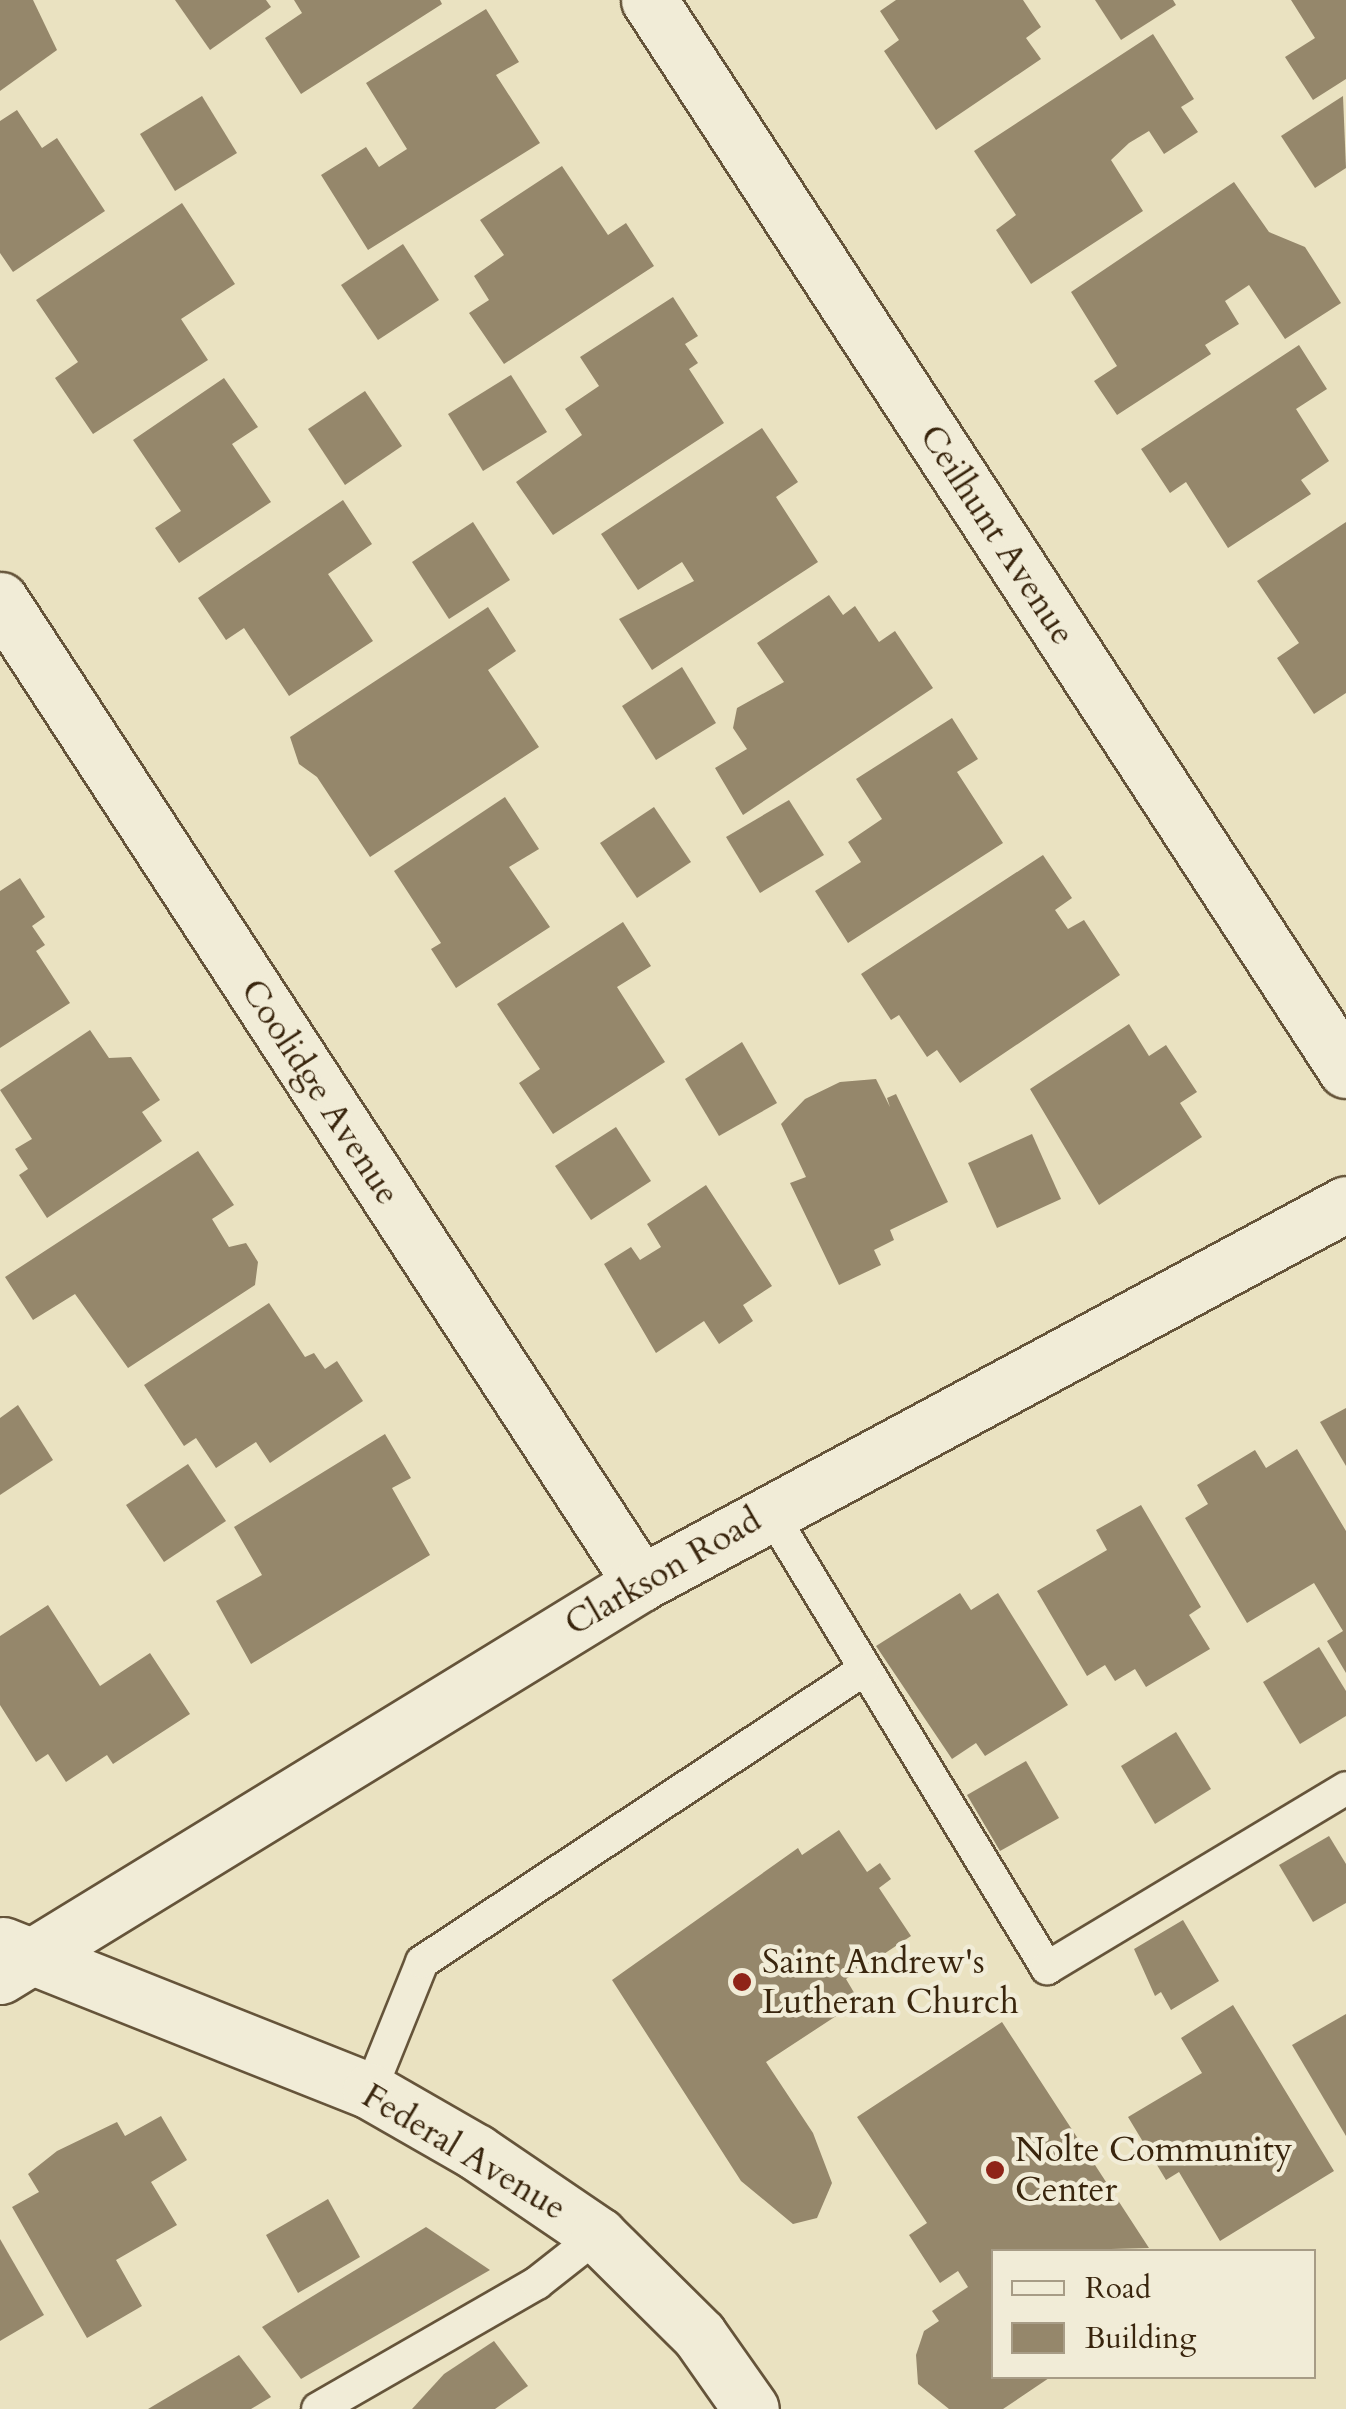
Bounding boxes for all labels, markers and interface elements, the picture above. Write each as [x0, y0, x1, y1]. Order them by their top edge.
street label: Ceilhunt Avenue [910, 417, 1084, 653]
street label: Coolidge Avenue [231, 971, 409, 1213]
street label: Clarkson Road [558, 1499, 768, 1645]
place label: Saint Andrew's Lutheran Church [762, 1941, 1019, 2023]
marker: Saint Andrew's Lutheran Church [731, 1971, 753, 1993]
street label: Federal Avenue [355, 2075, 573, 2229]
place label: Nolte Community Center [1015, 2129, 1292, 2211]
marker: Nolte Community Center [984, 2159, 1006, 2181]
legend [991, 2249, 1316, 2379]
text: Road [1085, 2268, 1151, 2309]
text: Building [1085, 2318, 1196, 2359]

